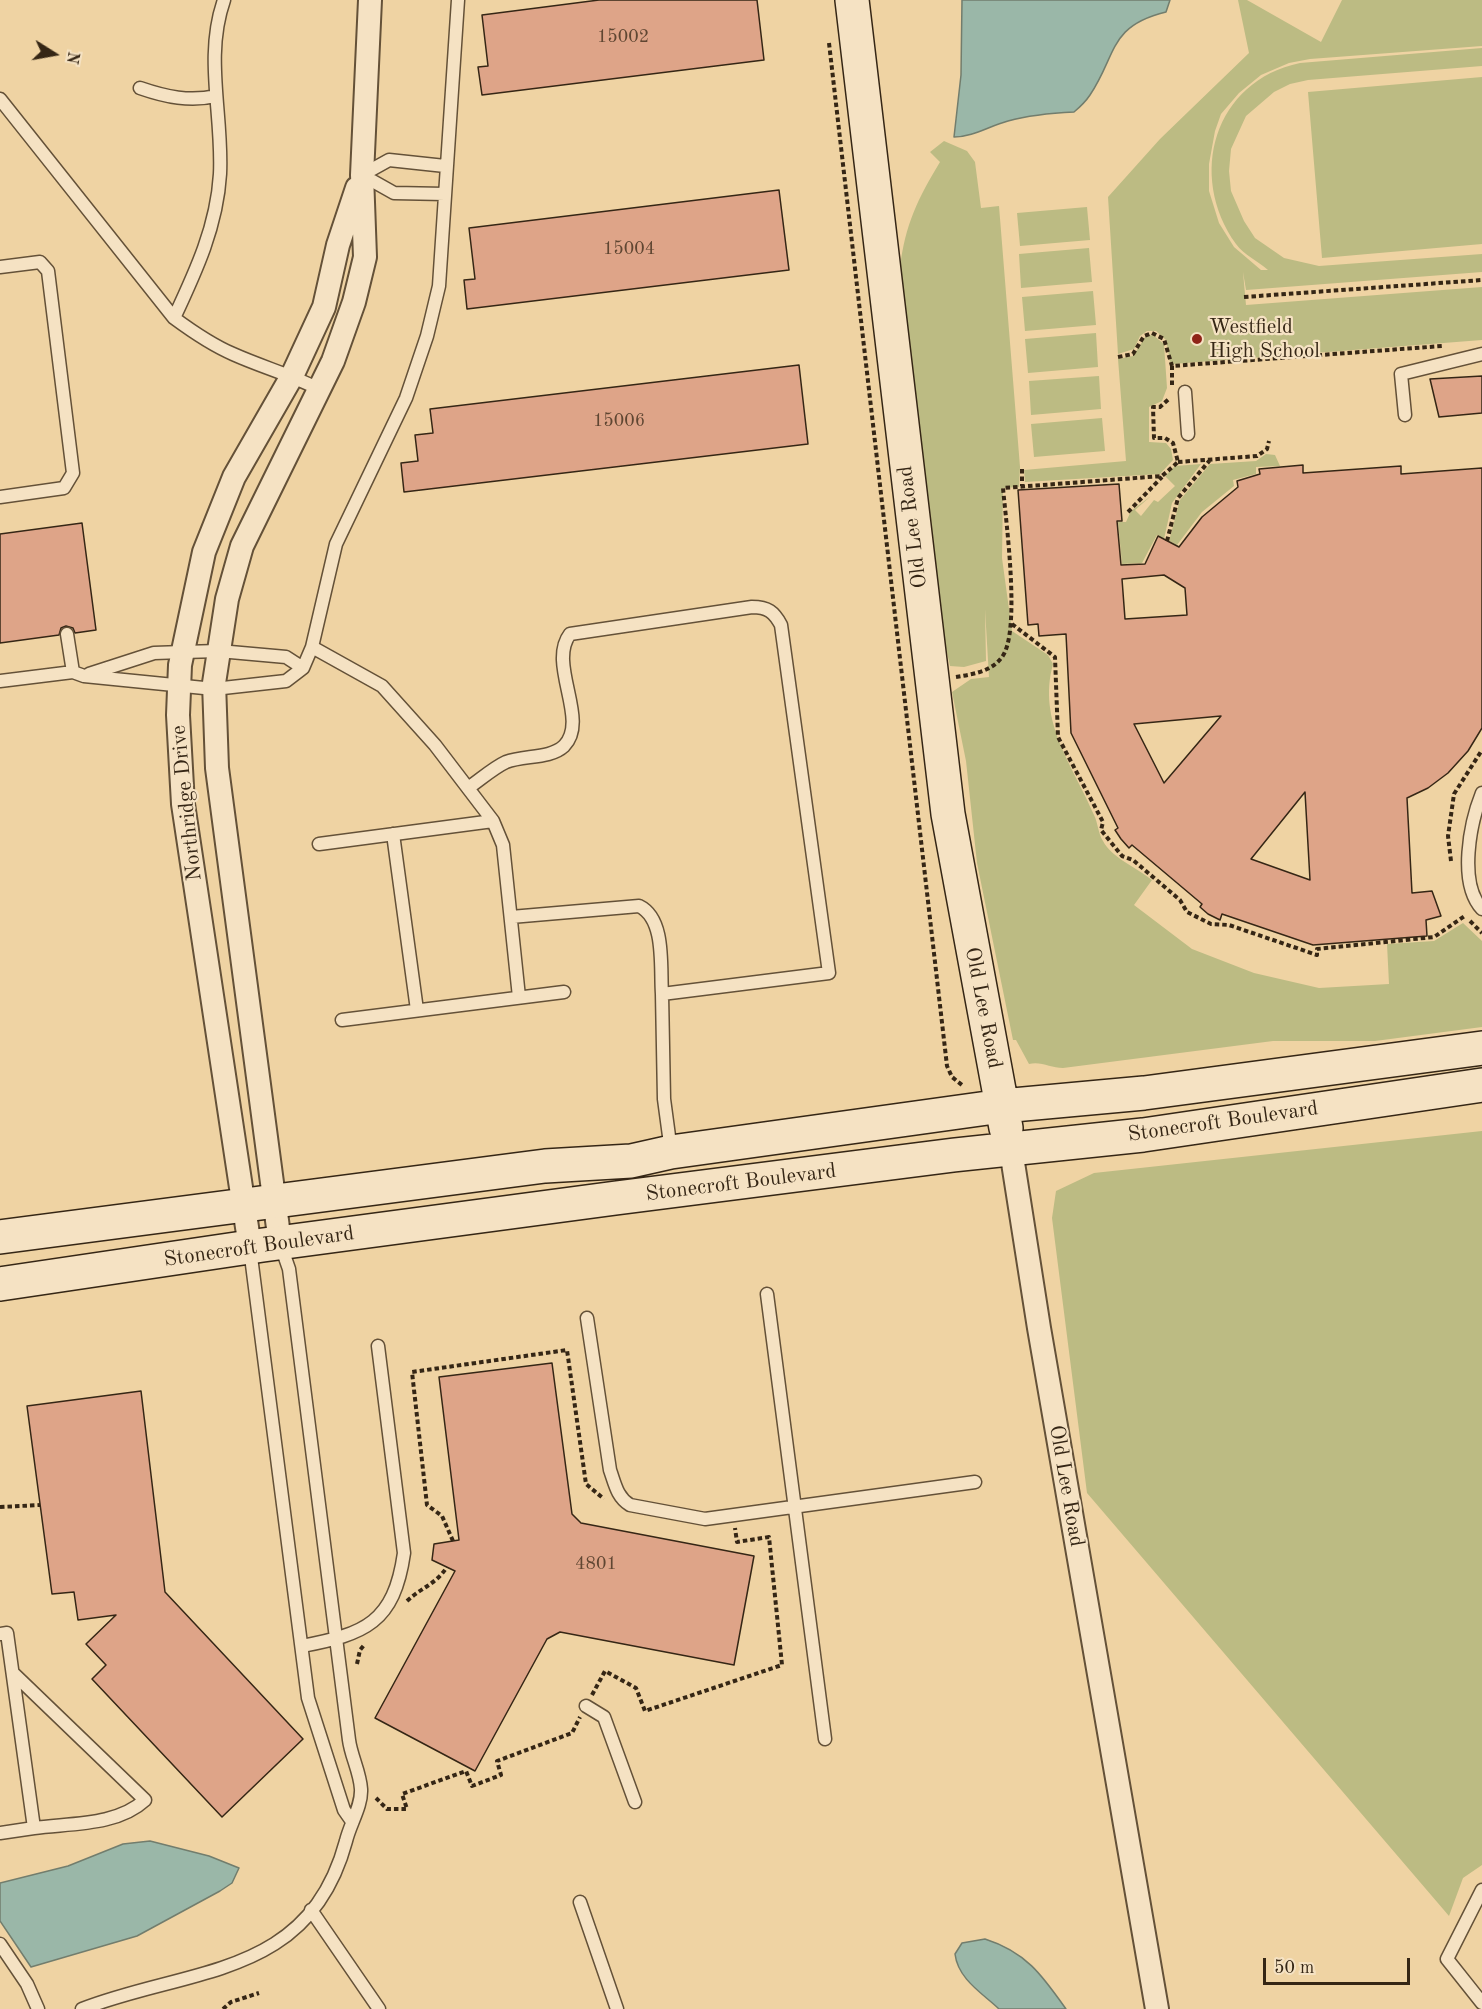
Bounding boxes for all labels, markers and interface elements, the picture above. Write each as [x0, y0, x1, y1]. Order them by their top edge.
north arrow [24, 24, 84, 84]
house number: 15002 [597, 26, 649, 48]
text: N [63, 50, 81, 65]
house number: 15004 [603, 238, 655, 260]
place label: Westfield High School [1209, 314, 1320, 364]
marker: Westfield High School [1190, 332, 1204, 346]
house number: 15006 [593, 410, 645, 432]
street label: Old Lee Road [893, 464, 933, 590]
street label: Northridge Drive [166, 724, 208, 882]
street label: Old Lee Road [959, 945, 1007, 1071]
street label: Stonecroft Boulevard [1126, 1096, 1320, 1148]
street label: Stonecroft Boulevard [644, 1159, 838, 1207]
street label: Stonecroft Boulevard [162, 1221, 356, 1273]
street label: Old Lee Road [1043, 1423, 1089, 1549]
house number: 4801 [575, 1553, 617, 1575]
scale bar [1266, 1946, 1413, 1984]
text: 50 m [1274, 1959, 1314, 1977]

